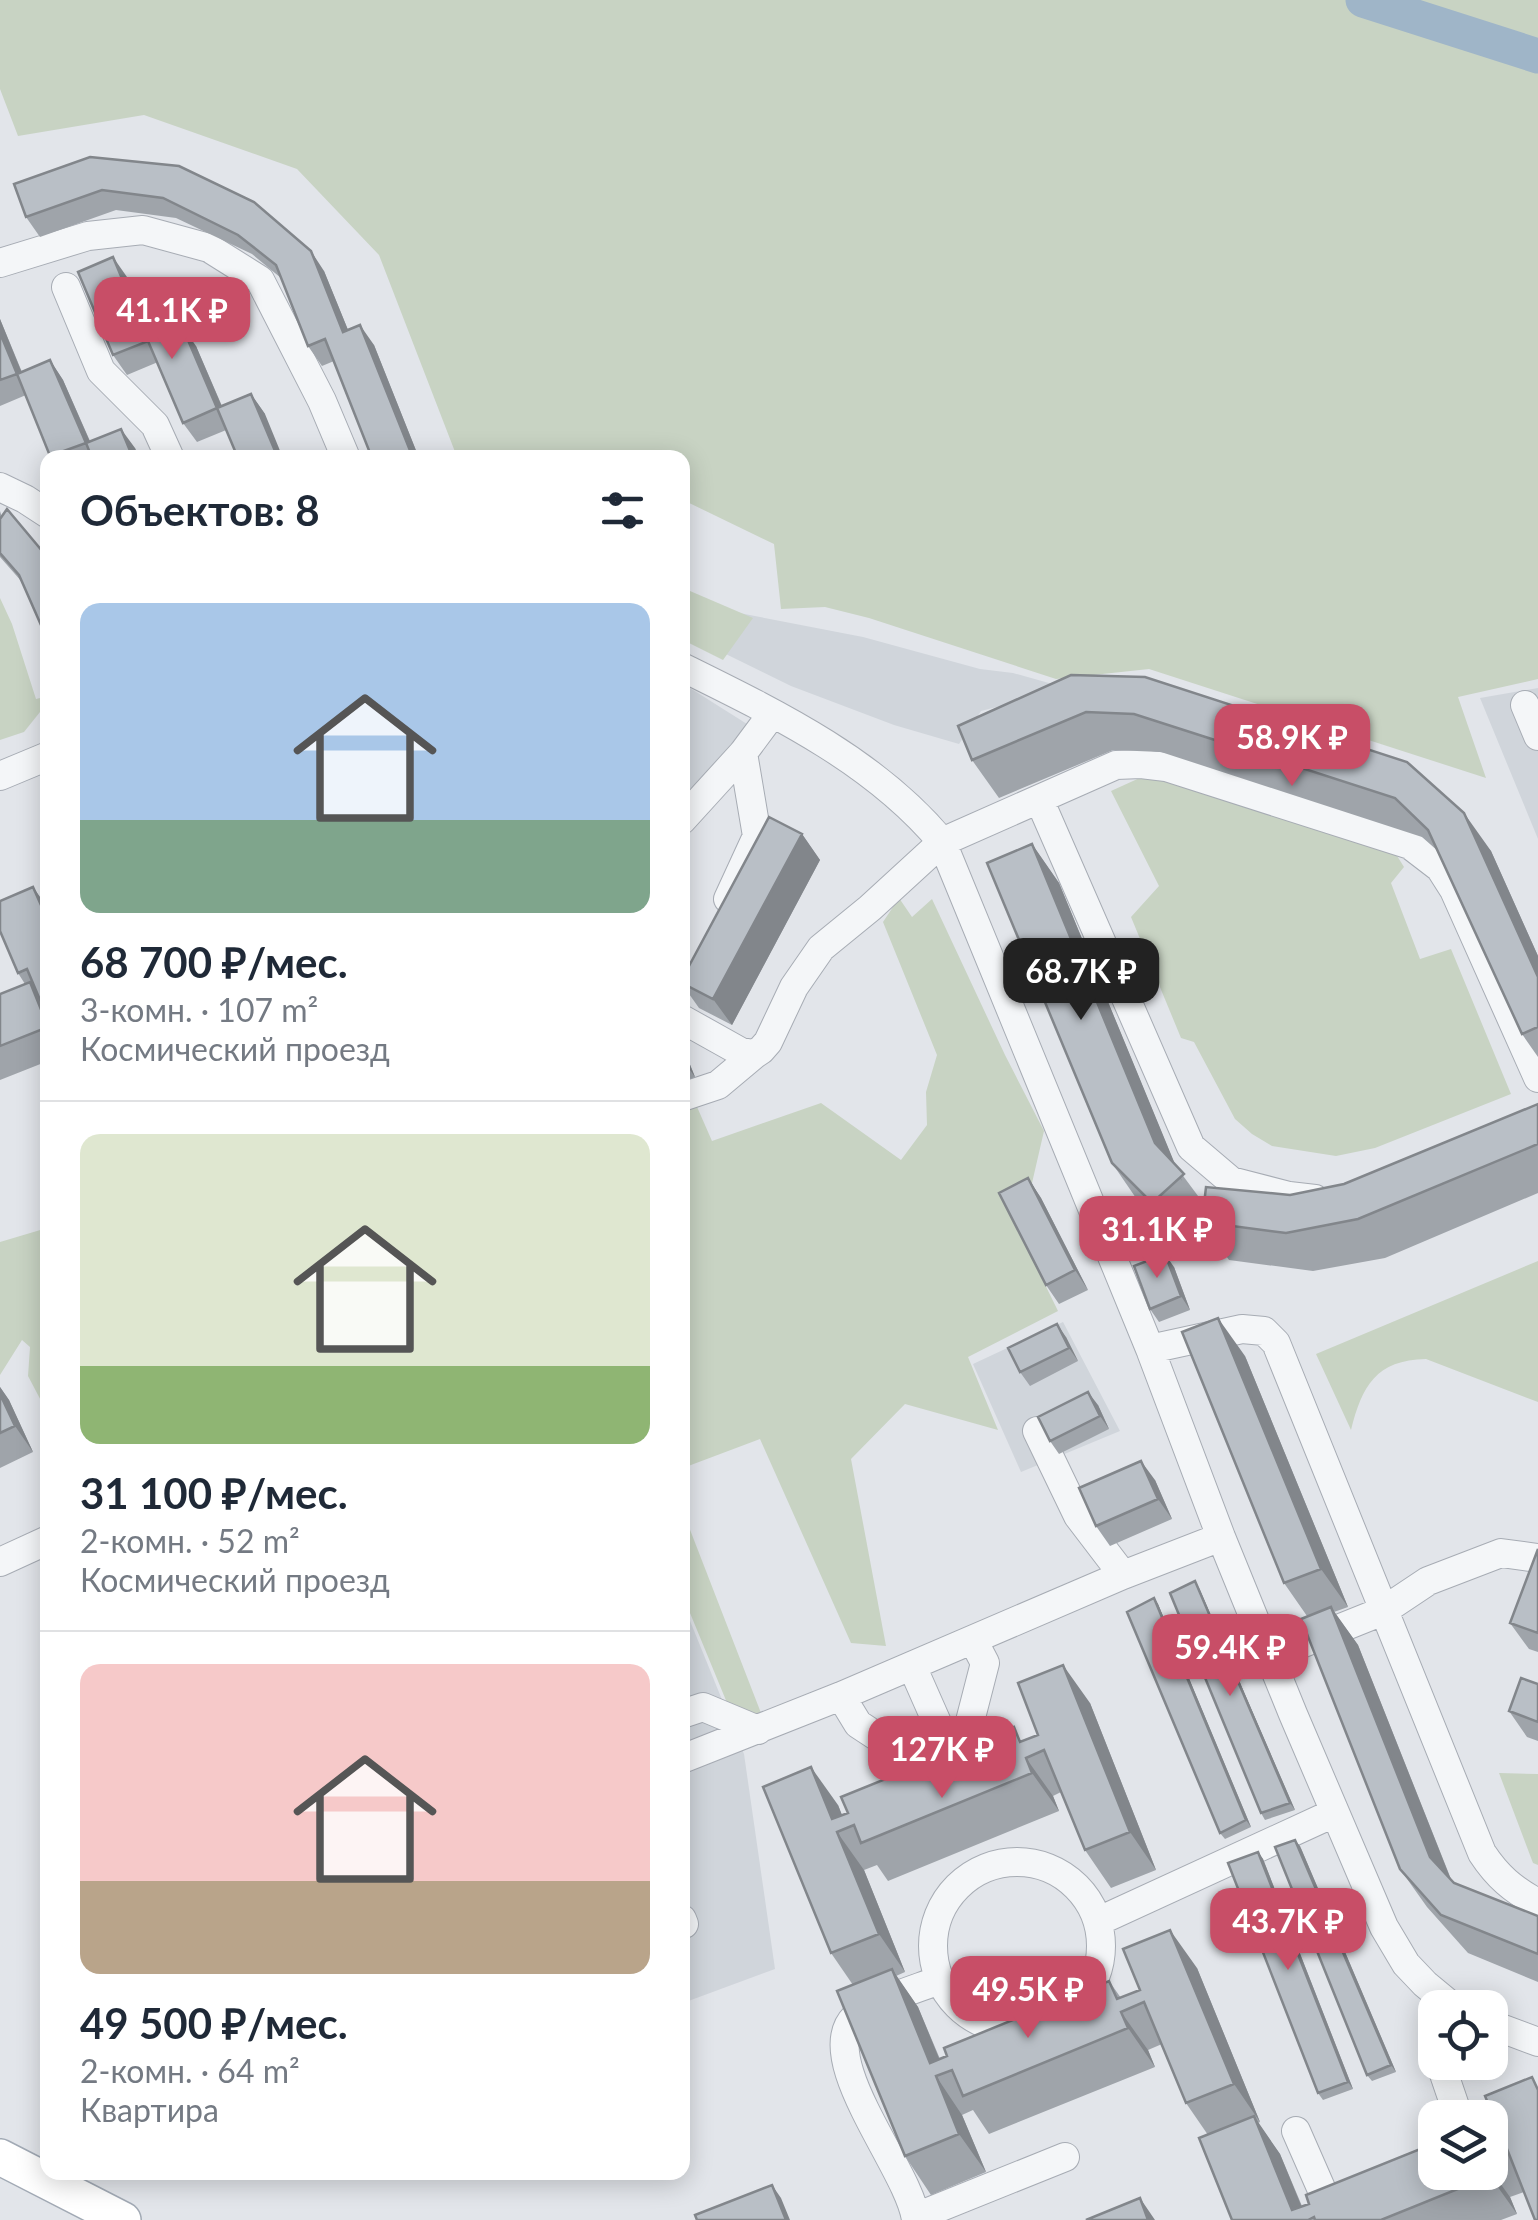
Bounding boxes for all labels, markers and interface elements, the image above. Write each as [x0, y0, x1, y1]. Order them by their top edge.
pin: 41.1K ₽ [80, 277, 264, 362]
text: 41.1K ₽ [116, 290, 228, 329]
icon: filters [595, 483, 650, 538]
text: Объектов: 8 [80, 485, 320, 535]
icon: home [275, 668, 455, 848]
pin: 58.9K ₽ [1200, 704, 1384, 789]
text: 58.9K ₽ [1236, 717, 1348, 756]
text: 68 700 ₽/мес. [80, 937, 348, 987]
pin: 68.7K ₽ [989, 938, 1173, 1023]
text: 68.7K ₽ [1025, 951, 1137, 990]
text: 3-комн. · 107 m² [80, 990, 318, 1029]
text: Космический проезд [80, 1029, 390, 1068]
pin: 31.1K ₽ [1065, 1196, 1249, 1281]
icon: home [275, 1199, 455, 1379]
text: 31.1K ₽ [1101, 1209, 1213, 1248]
text: 31 100 ₽/мес. [80, 1468, 348, 1518]
text: 2-комн. · 52 m² [80, 1521, 300, 1560]
text: Космический проезд [80, 1560, 390, 1599]
pin: 59.4K ₽ [1138, 1614, 1322, 1699]
text: 59.4K ₽ [1174, 1627, 1286, 1666]
pin: 127K ₽ [861, 1716, 1023, 1801]
icon: home [275, 1729, 455, 1909]
text: 127K ₽ [890, 1729, 994, 1768]
pin: 43.7K ₽ [1196, 1888, 1380, 1973]
text: 43.7K ₽ [1232, 1901, 1344, 1940]
pin: 49.5K ₽ [936, 1956, 1120, 2041]
text: 49.5K ₽ [972, 1969, 1084, 2008]
map controls [1418, 1990, 1508, 2190]
button: locate [1418, 1990, 1508, 2080]
text: 49 500 ₽/мес. [80, 1998, 348, 2048]
text: 2-комн. · 64 m² [80, 2051, 300, 2090]
text: Квартира [80, 2090, 219, 2129]
button: layers [1418, 2100, 1508, 2190]

